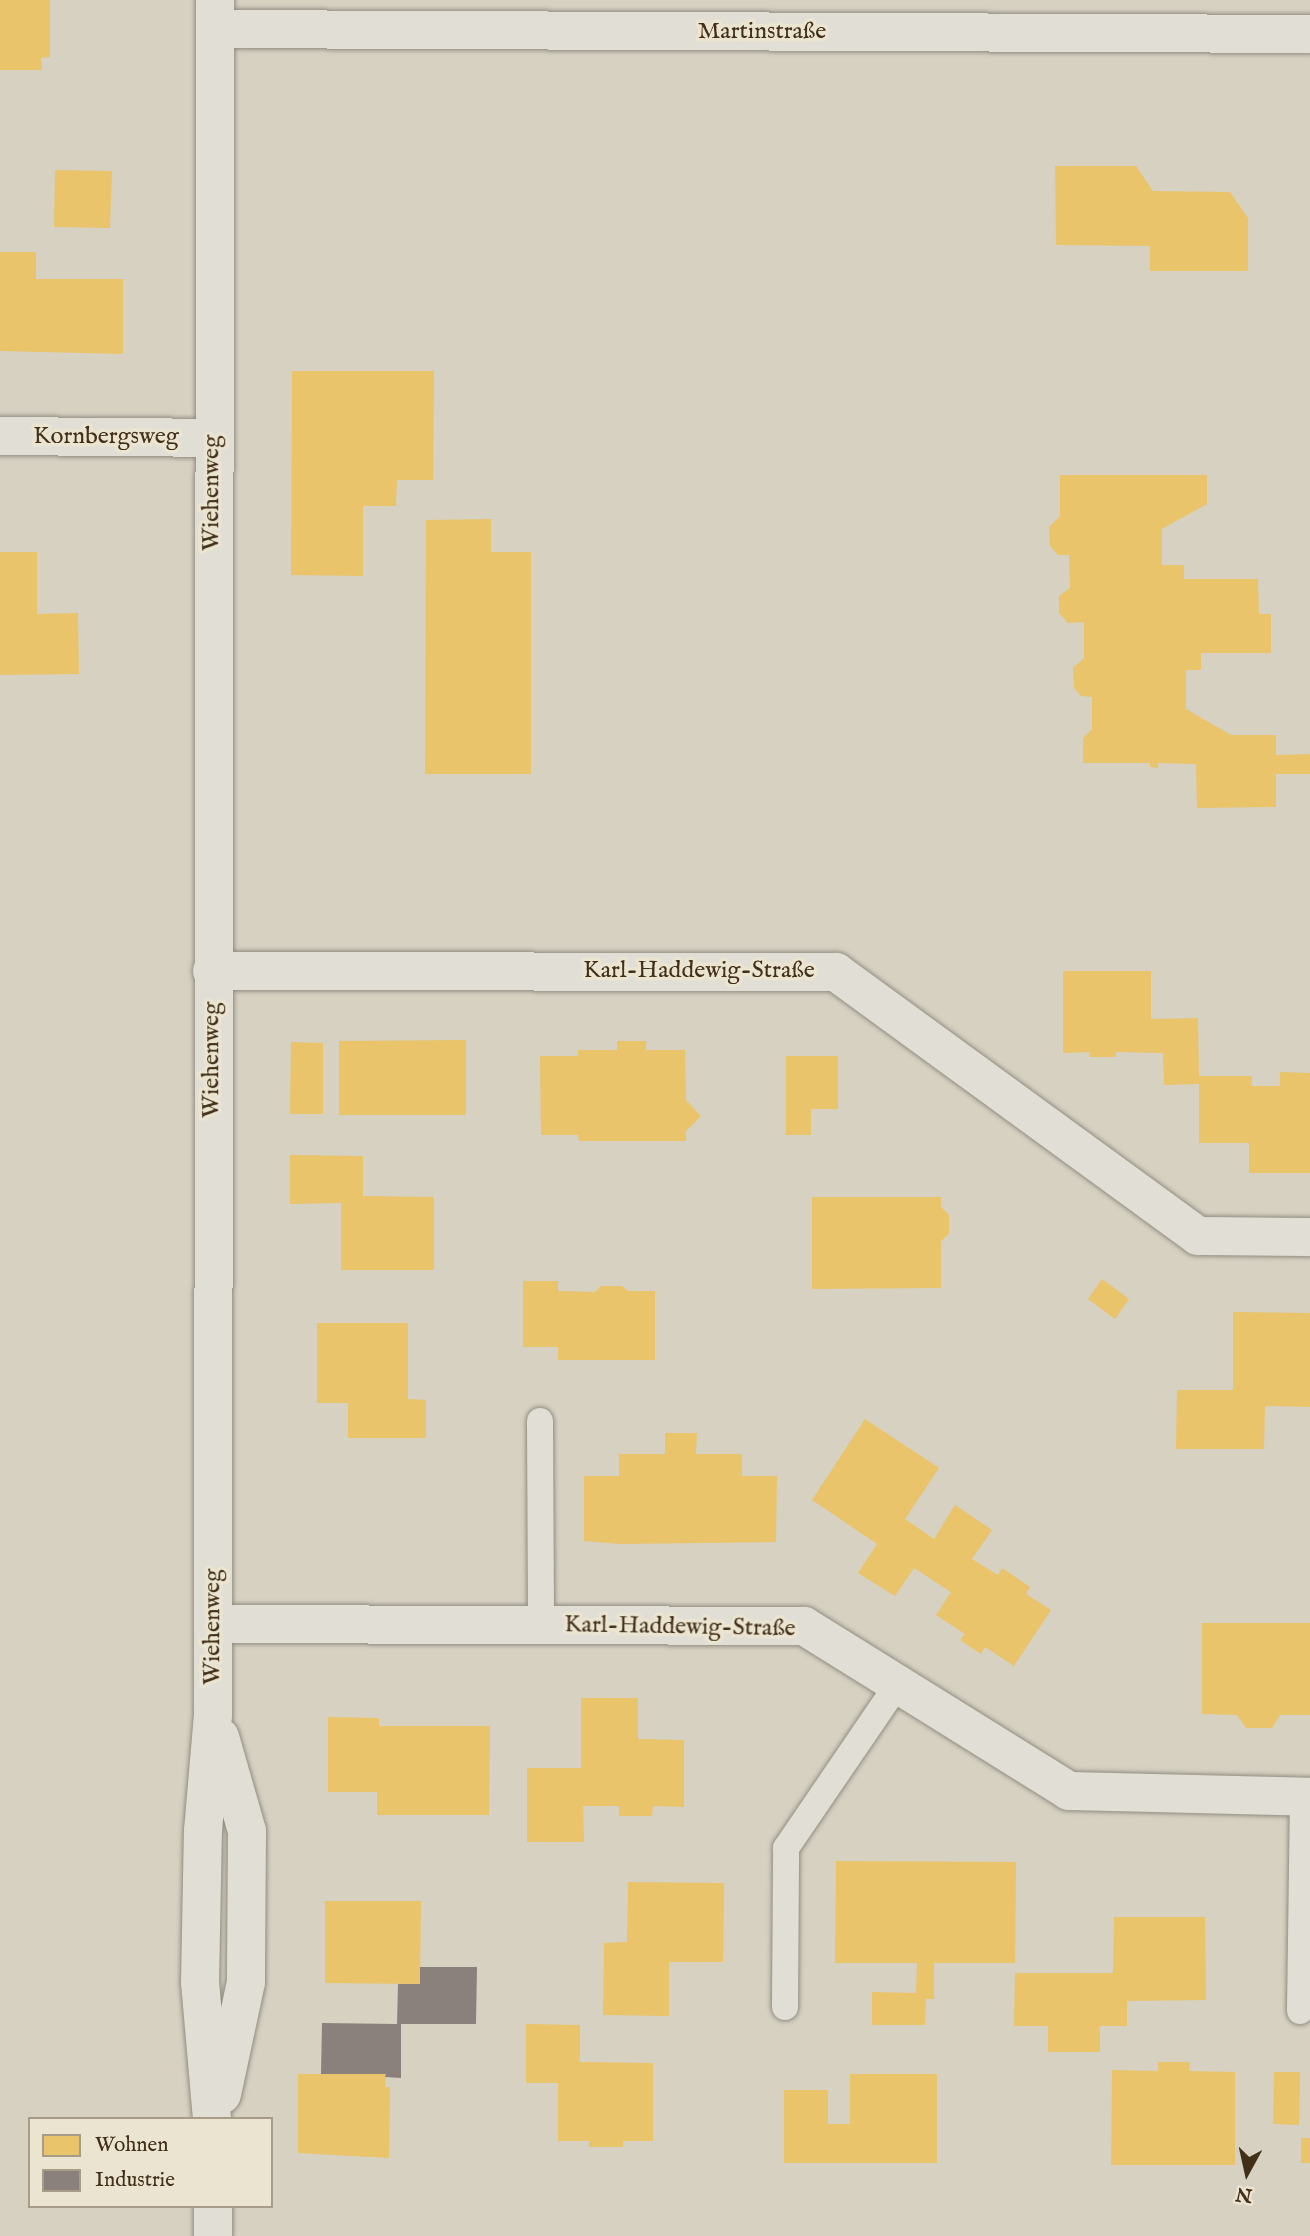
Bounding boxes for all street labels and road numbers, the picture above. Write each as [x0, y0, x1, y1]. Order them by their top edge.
street label: Martinstraße [698, 18, 826, 46]
street label: Kornbergsweg [33, 423, 179, 451]
street label: Wiehenweg [198, 435, 226, 551]
street label: Karl-Haddewig-Straße [583, 957, 815, 985]
street label: Wiehenweg [198, 1002, 226, 1118]
street label: Wiehenweg [199, 1569, 227, 1685]
street label: Karl-Haddewig-Straße [564, 1611, 796, 1643]

